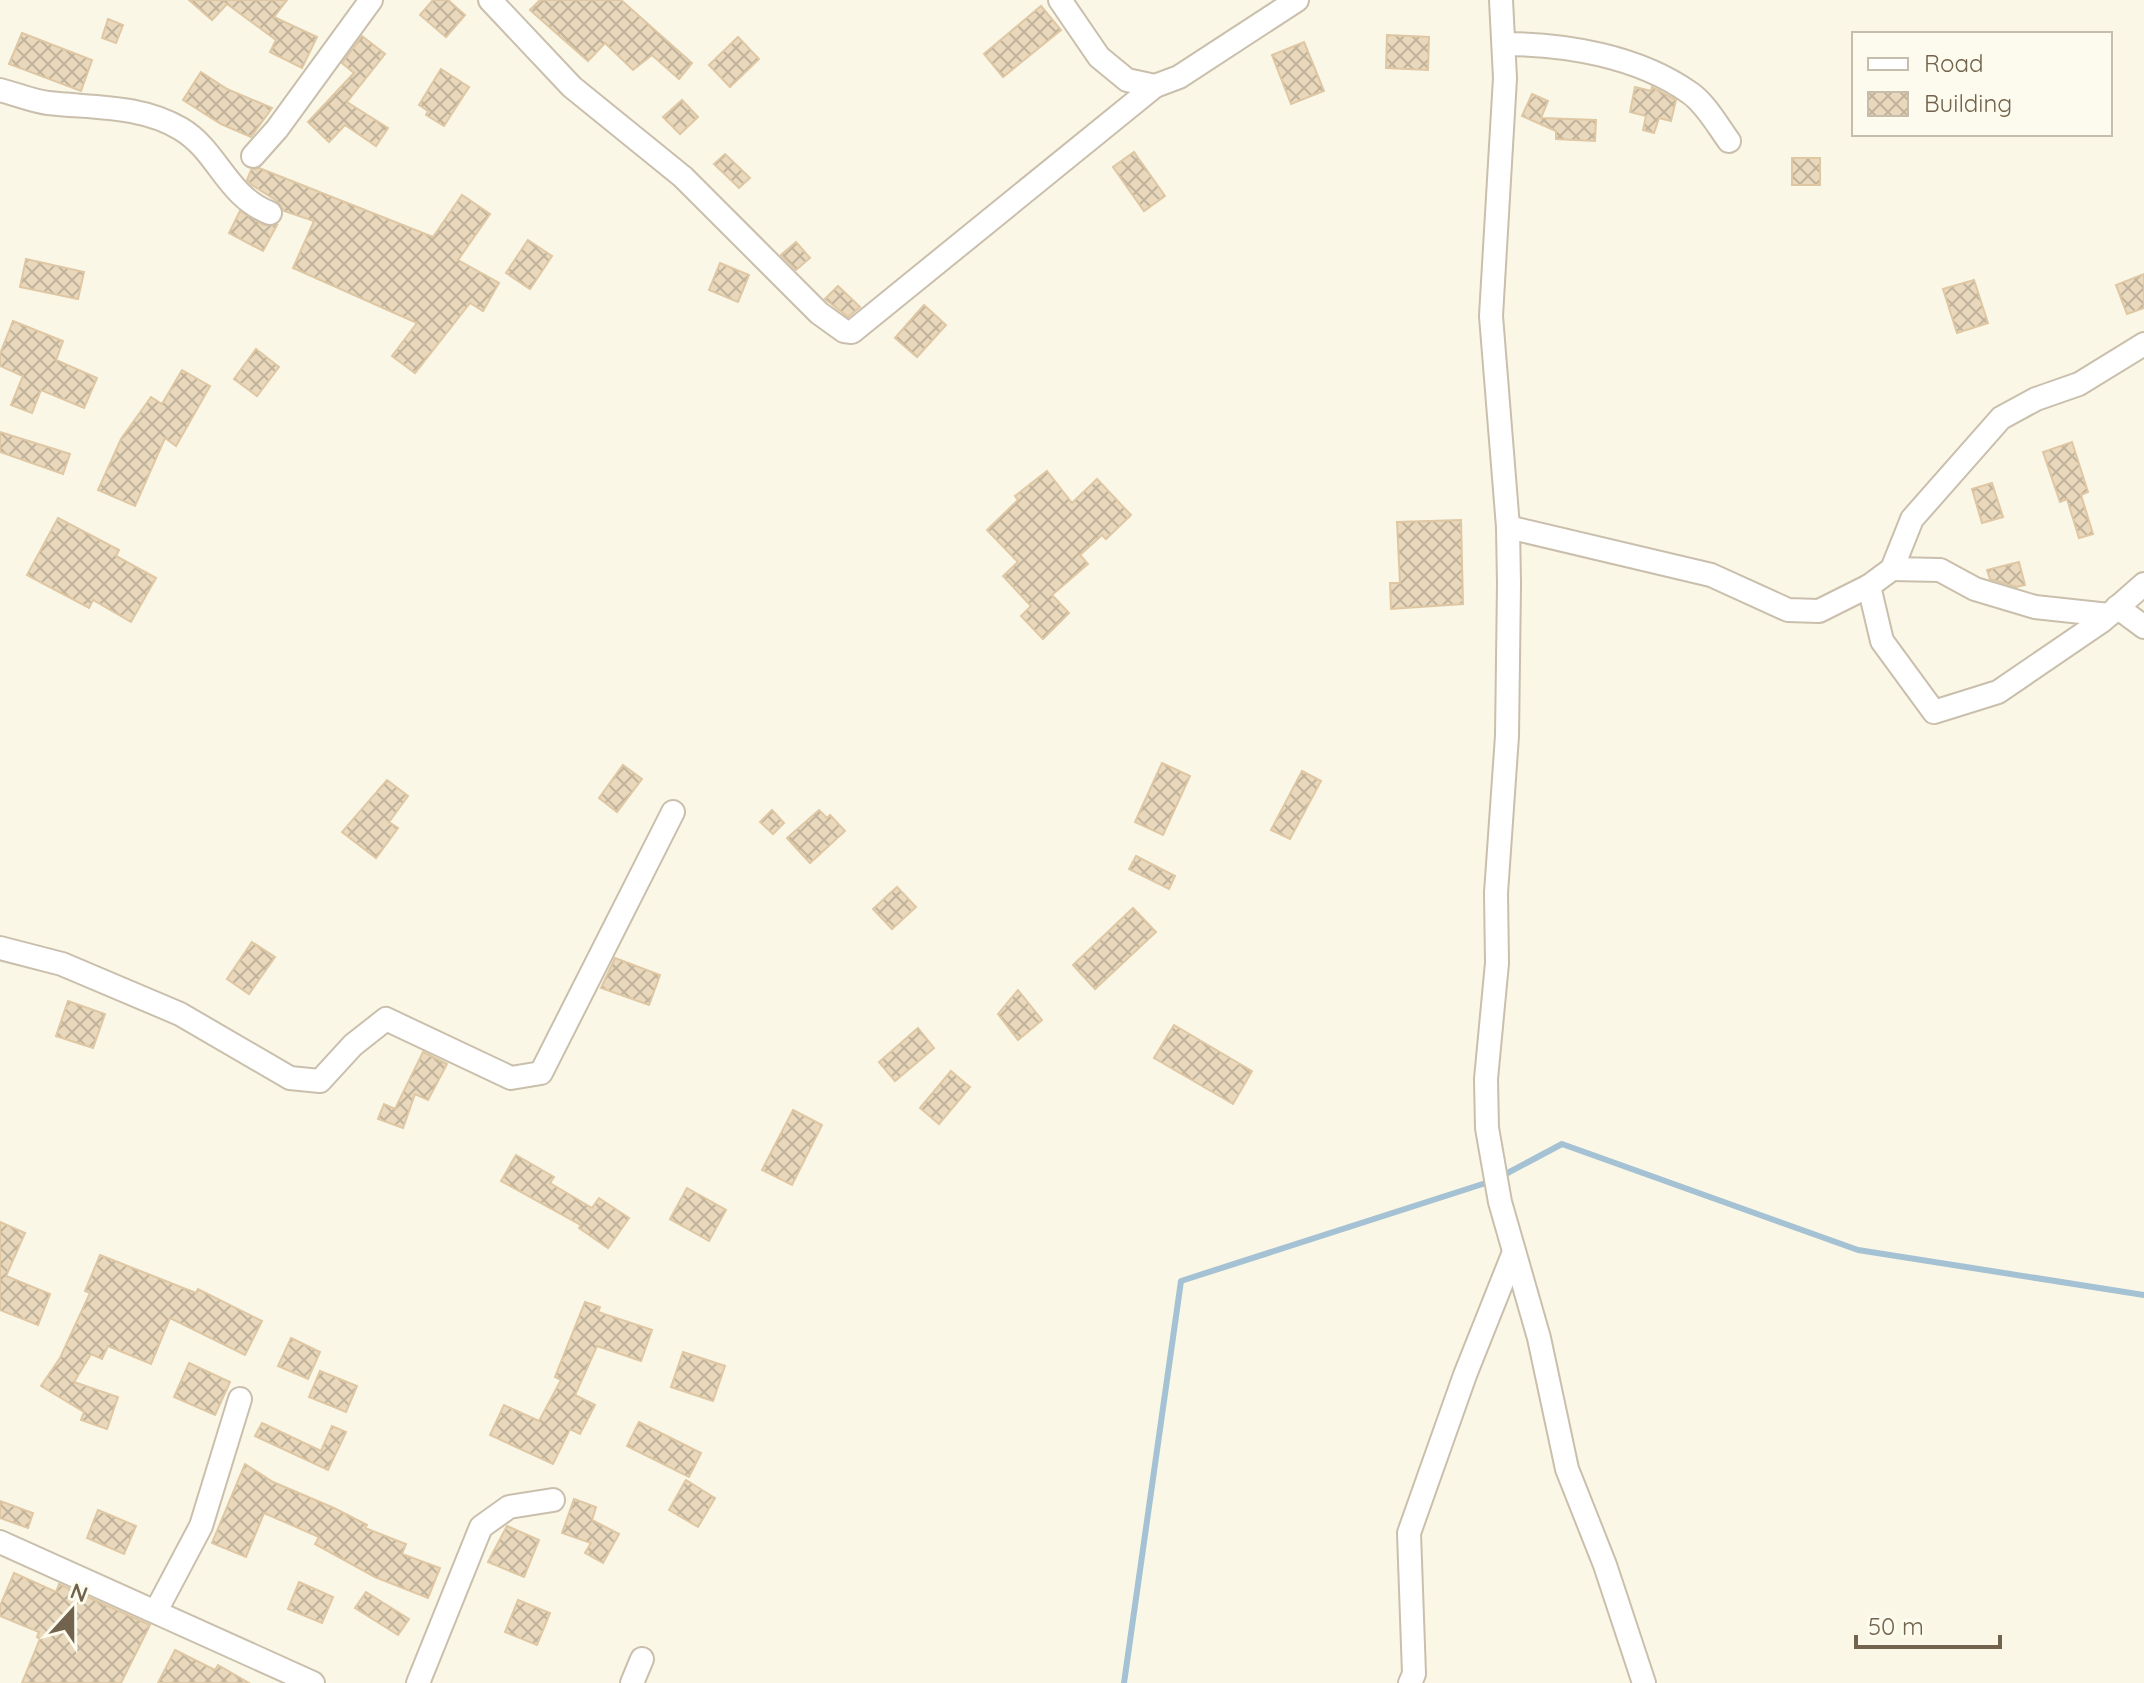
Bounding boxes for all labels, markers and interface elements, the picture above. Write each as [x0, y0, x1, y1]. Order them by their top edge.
legend [1852, 32, 2112, 136]
text: Road [1924, 48, 1984, 78]
text: Building [1924, 88, 2012, 118]
north arrow [32, 1571, 112, 1651]
text: N [67, 1576, 92, 1608]
scale bar [1856, 1599, 2000, 1649]
text: 50 m [1868, 1611, 1924, 1641]

